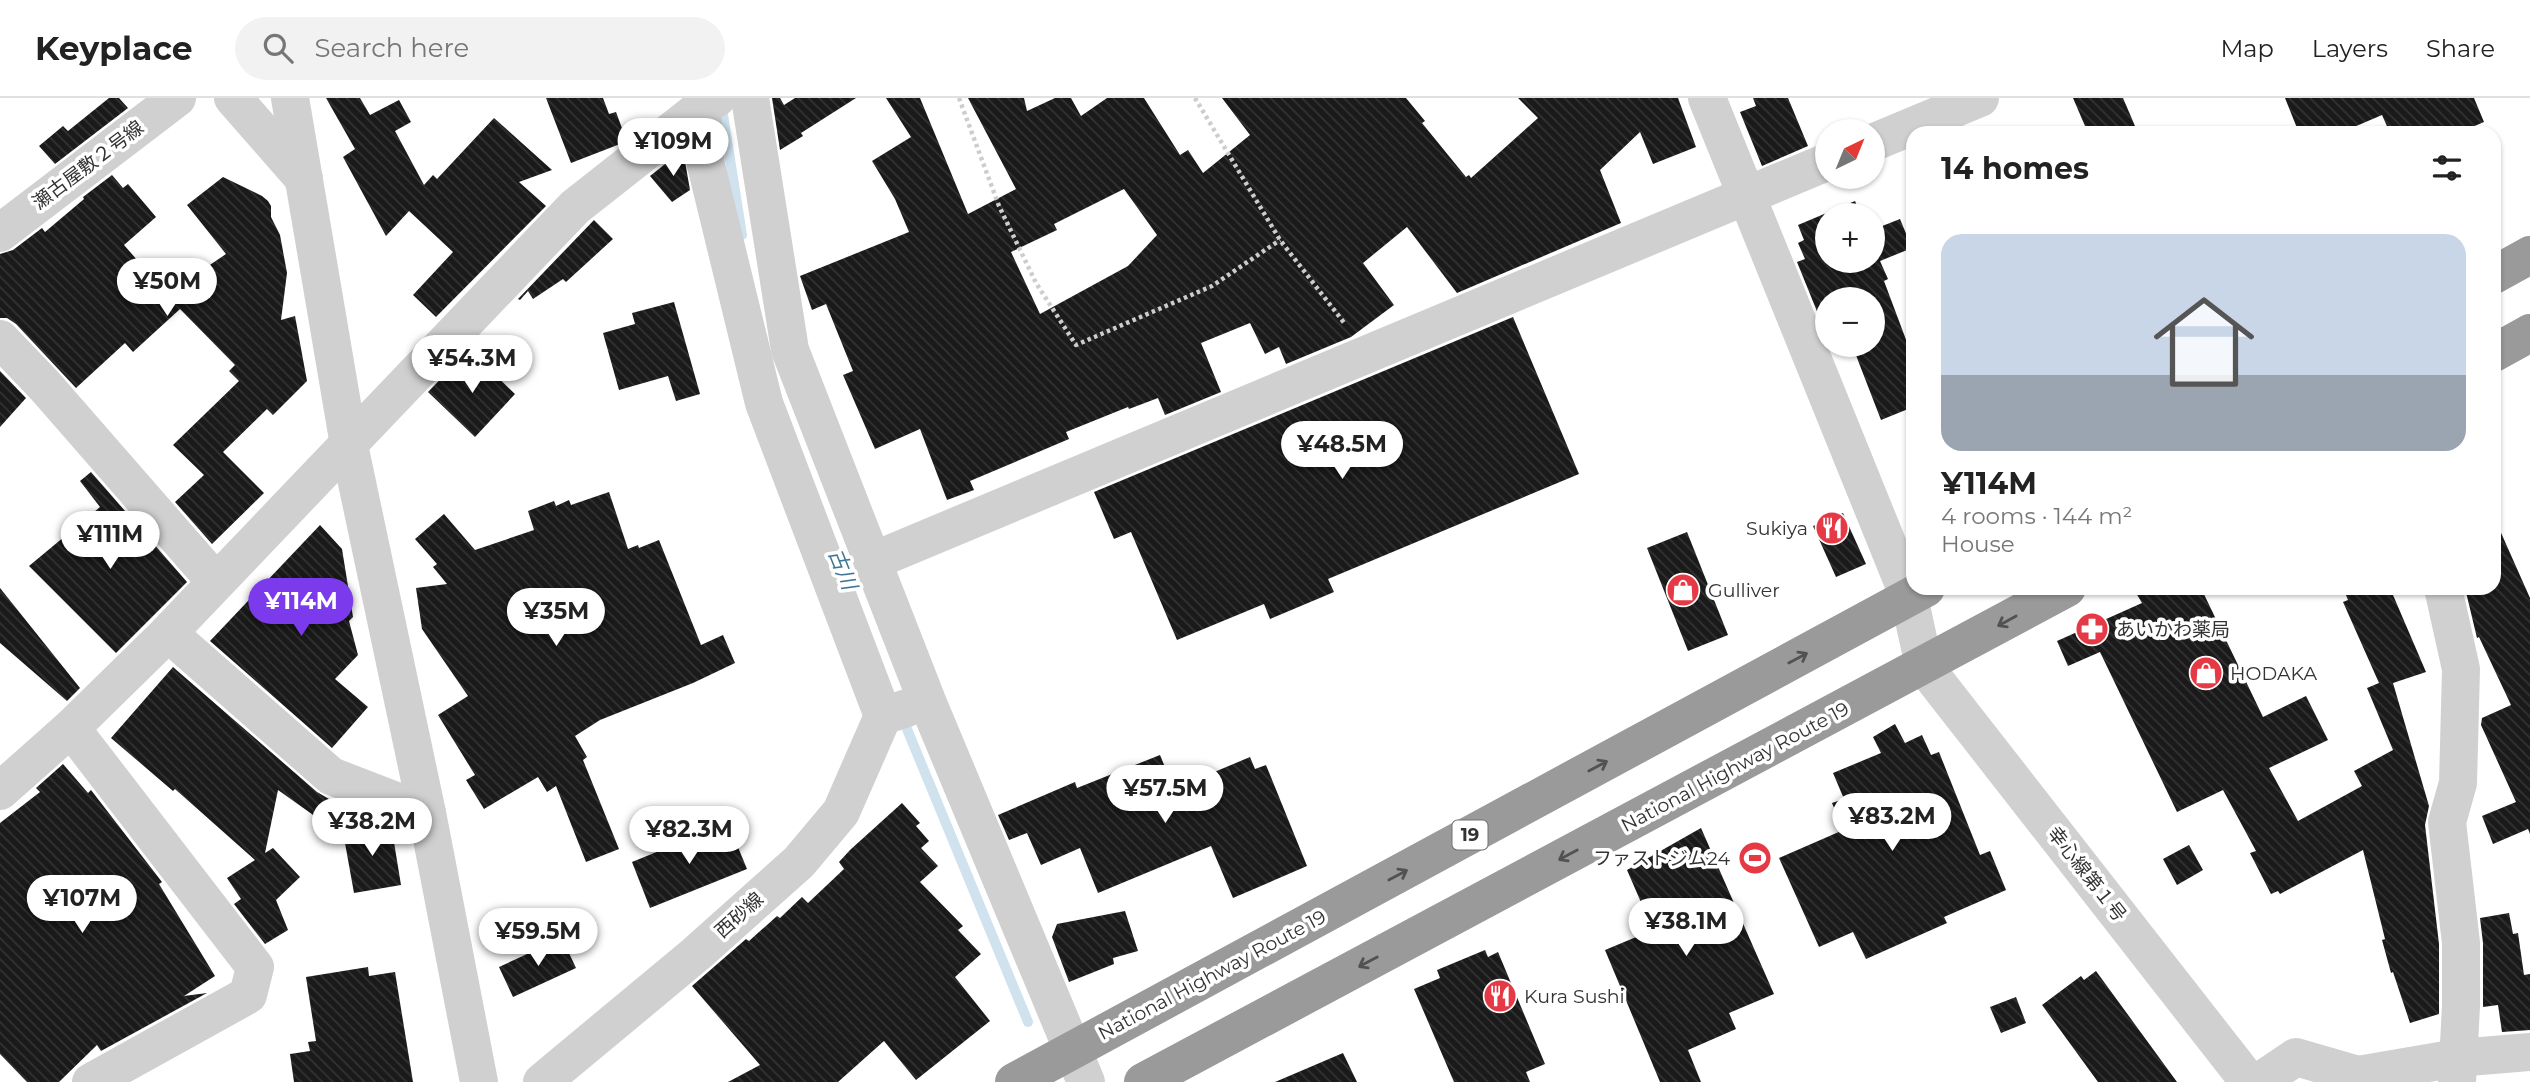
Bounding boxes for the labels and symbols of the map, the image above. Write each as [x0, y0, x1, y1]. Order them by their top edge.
street label: 瀬古屋敷２号線 [28, 116, 148, 214]
pin: ¥109M [624, 118, 722, 178]
north arrow [1815, 119, 1885, 189]
pin: ¥50M [126, 258, 208, 318]
pin: ¥54.3M [415, 336, 529, 395]
pin: ¥48.5M [1285, 422, 1399, 481]
restaurant icon: Sukiya [1813, 509, 1851, 547]
pin: ¥111M [61, 512, 159, 571]
place label: Sukiya [1746, 517, 1808, 540]
water label: 古川 [824, 545, 863, 595]
shop icon: Gulliver [1664, 571, 1702, 609]
pin: ¥114M [252, 578, 350, 638]
place label: Gulliver [1708, 579, 1780, 602]
pin: ¥35M [515, 588, 597, 648]
pharmacy icon: あいかわ薬局 [2073, 610, 2111, 648]
one-way arrow [1997, 614, 2017, 628]
place label: あいかわ薬局 [2116, 618, 2230, 641]
one-way arrow [1787, 651, 1807, 665]
shop icon: HODAKA [2187, 654, 2225, 692]
place label: HODAKA [2230, 662, 2318, 685]
street label: National Highway Route 19 [1617, 697, 1853, 837]
one-way arrow [1587, 759, 1607, 773]
pin: ¥57.5M [1108, 766, 1222, 825]
pin: ¥83.2M [1835, 794, 1949, 853]
pin: ¥38.2M [315, 798, 429, 858]
pin: ¥82.3M [632, 806, 746, 866]
road number: 19 [1452, 820, 1488, 850]
street label: 幸心線第１号 [2043, 822, 2131, 926]
sports icon: ファストジム24 [1736, 839, 1774, 877]
place label: ファストジム24 [1593, 847, 1730, 870]
one-way arrow [1559, 848, 1579, 862]
one-way arrow [1387, 868, 1407, 882]
pin: ¥107M [33, 876, 131, 935]
street label: 西砂線 [710, 887, 768, 943]
pin: ¥38.1M [1629, 898, 1743, 958]
street label: National Highway Route 19 [1094, 905, 1330, 1045]
pin: ¥59.5M [481, 908, 595, 968]
one-way arrow [1358, 955, 1378, 969]
restaurant icon: Kura Sushi [1481, 977, 1519, 1015]
place label: Kura Sushi [1524, 985, 1625, 1008]

